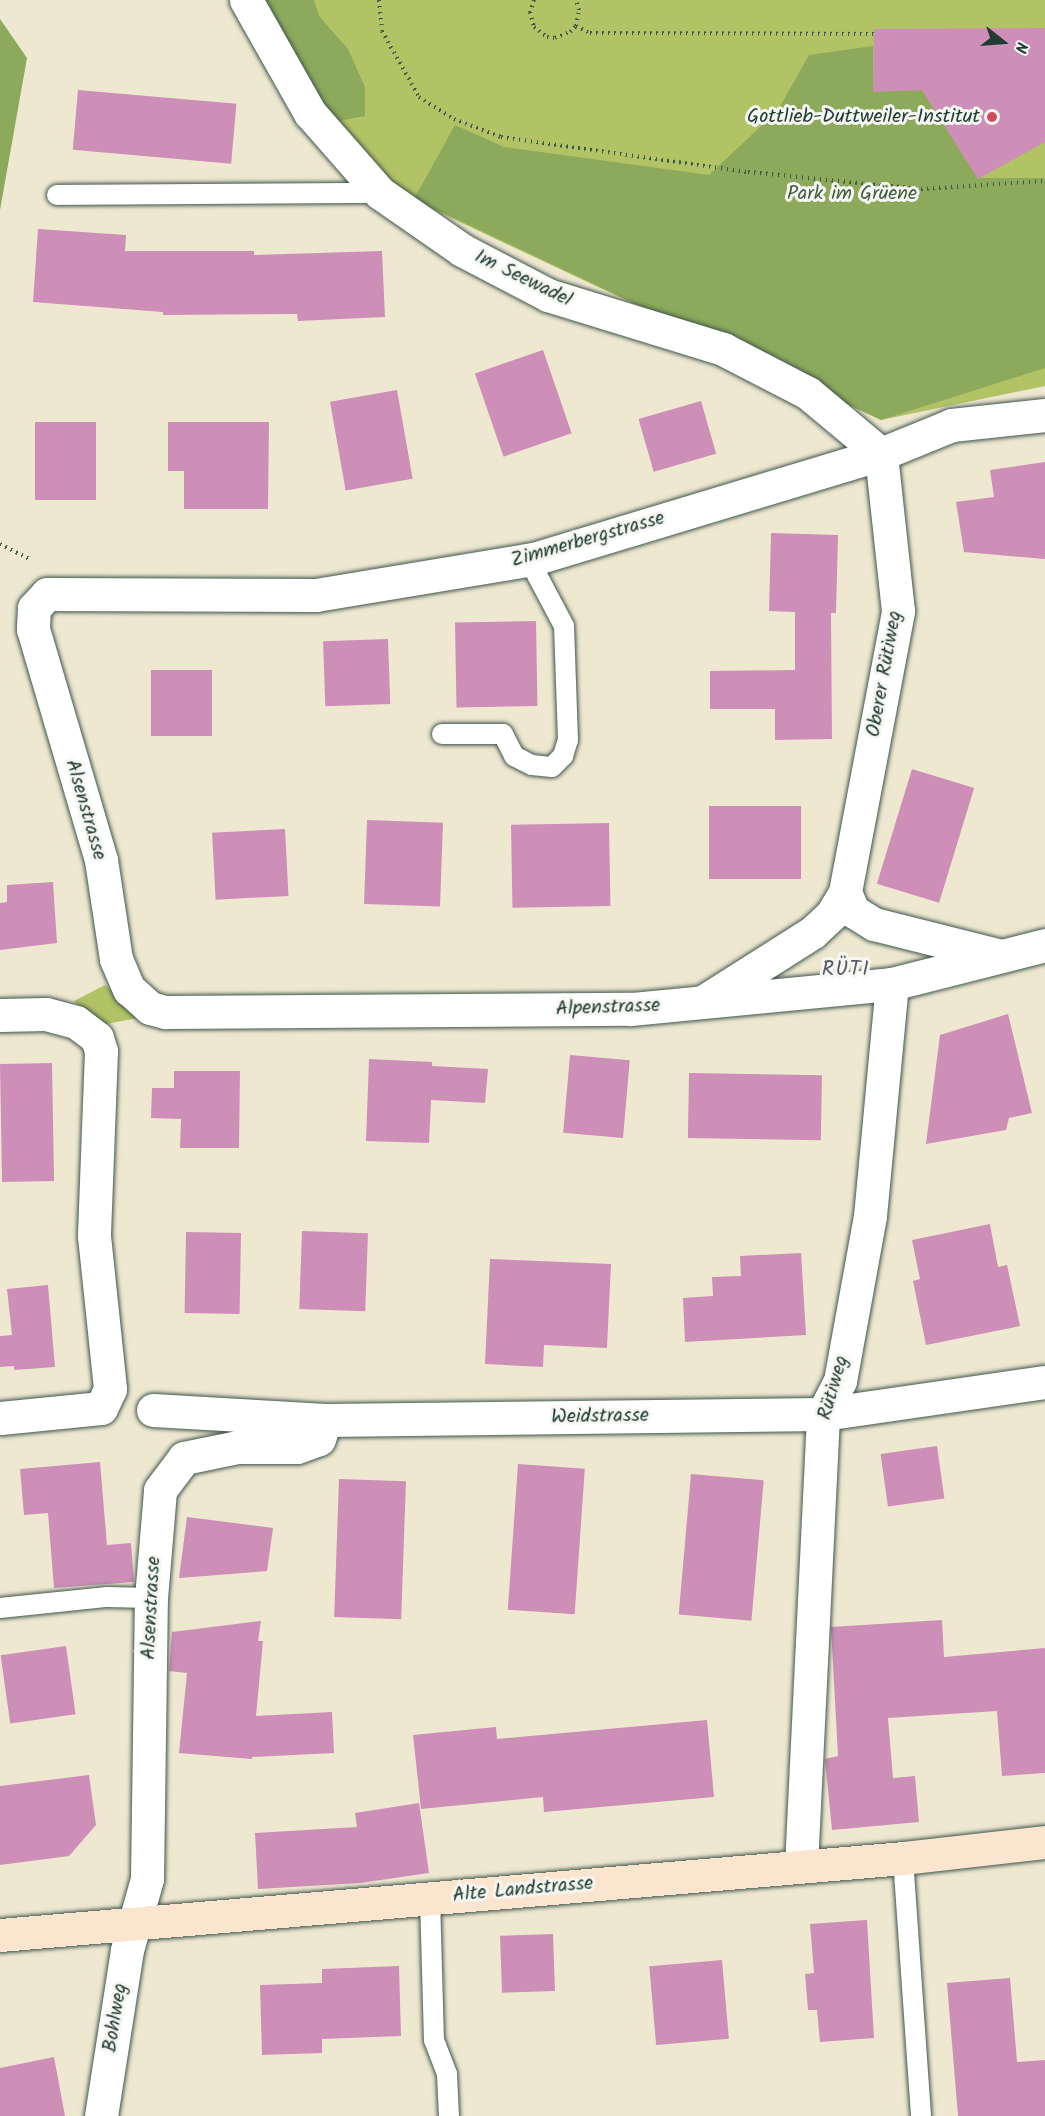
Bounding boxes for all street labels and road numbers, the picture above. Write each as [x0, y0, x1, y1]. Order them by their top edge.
street label: Im Seewadel [470, 245, 576, 313]
street label: Zimmerbergstrasse [508, 507, 668, 573]
street label: Oberer Rütiweg [862, 609, 908, 739]
street label: Alsenstrasse [59, 757, 111, 863]
street label: Alpenstrasse [555, 994, 661, 1022]
street label: Rütiweg [813, 1353, 855, 1423]
street label: Weidstrasse [551, 1404, 649, 1430]
street label: Alsenstrasse [137, 1556, 167, 1660]
street label: Alte Landstrasse [452, 1872, 594, 1908]
street label: Bohlweg [99, 1982, 133, 2054]

